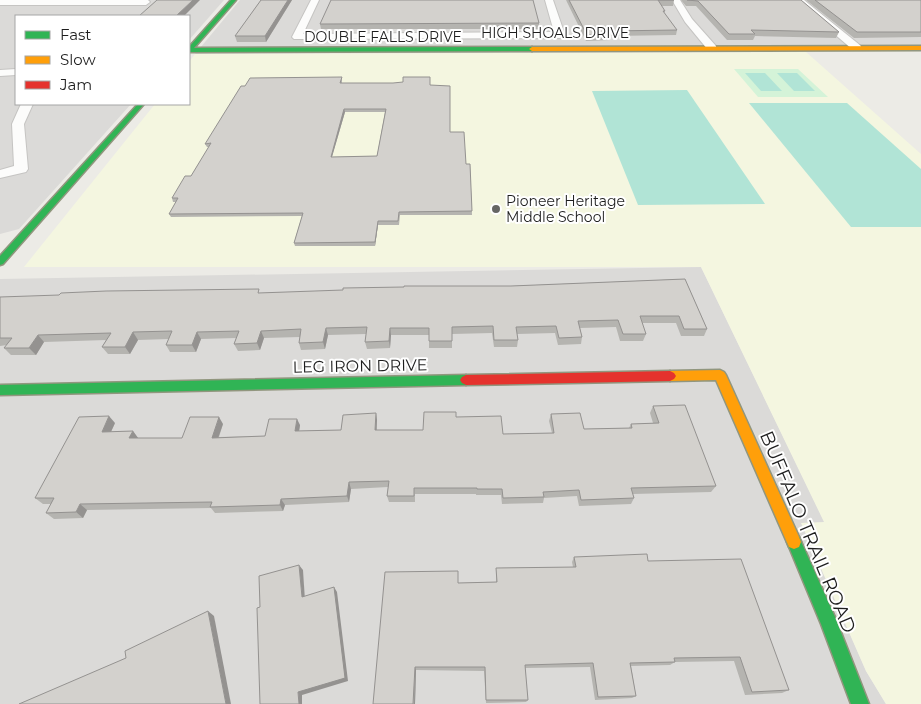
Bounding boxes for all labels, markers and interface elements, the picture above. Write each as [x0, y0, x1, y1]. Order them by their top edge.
legend [15, 15, 190, 105]
street label: HIGH SHOALS DRIVE [481, 24, 629, 42]
text: Fast [60, 25, 91, 44]
street label: DOUBLE FALLS DRIVE [304, 28, 462, 46]
text: Slow [60, 50, 96, 69]
text: Jam [59, 75, 92, 94]
place label: Pioneer Heritage Middle School [506, 192, 625, 226]
marker: Pioneer Heritage Middle School [490, 203, 502, 215]
street label: LEG IRON DRIVE [293, 355, 427, 377]
street label: BUFFALO TRAIL ROAD [755, 428, 861, 636]

